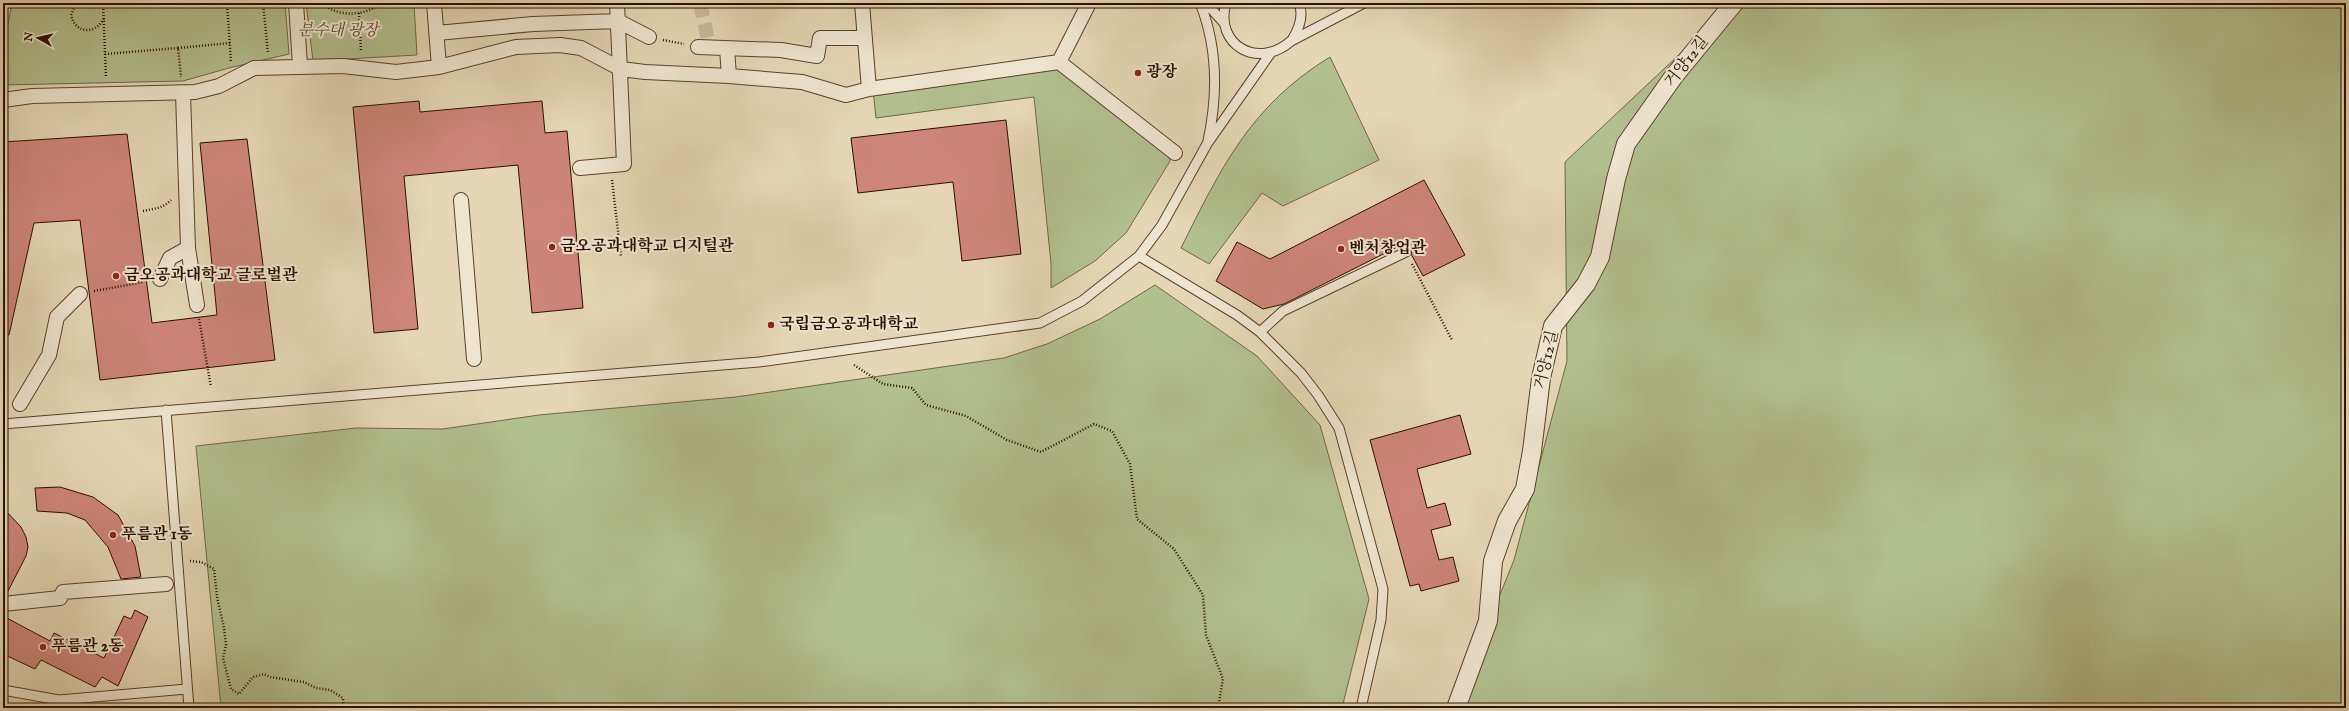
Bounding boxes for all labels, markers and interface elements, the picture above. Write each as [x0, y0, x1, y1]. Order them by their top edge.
north arrow [18, 18, 58, 58]
park label: 분수대 광장 [298, 21, 381, 41]
text: N [21, 31, 37, 43]
street label: 거양12길 [1661, 32, 1713, 92]
place label: 광장 [1146, 62, 1177, 83]
marker: 광장 [1133, 68, 1143, 78]
place label: 금오공과대학교 디지털관 [560, 236, 734, 257]
place label: 벤처창업관 [1349, 238, 1427, 259]
marker: 금오공과대학교 디지털관 [547, 242, 557, 252]
marker: 벤처창업관 [1336, 244, 1346, 254]
place label: 금오공과대학교 글로벌관 [124, 265, 298, 286]
marker: 금오공과대학교 글로벌관 [111, 271, 121, 281]
place label: 국립금오공과대학교 [779, 314, 919, 335]
marker: 국립금오공과대학교 [766, 320, 776, 330]
street label: 거양12길 [1531, 329, 1563, 391]
place label: 푸름관 1동 [121, 524, 193, 545]
marker: 푸름관 1동 [108, 530, 118, 540]
place label: 푸름관 2동 [51, 636, 124, 657]
marker: 푸름관 2동 [38, 642, 48, 652]

